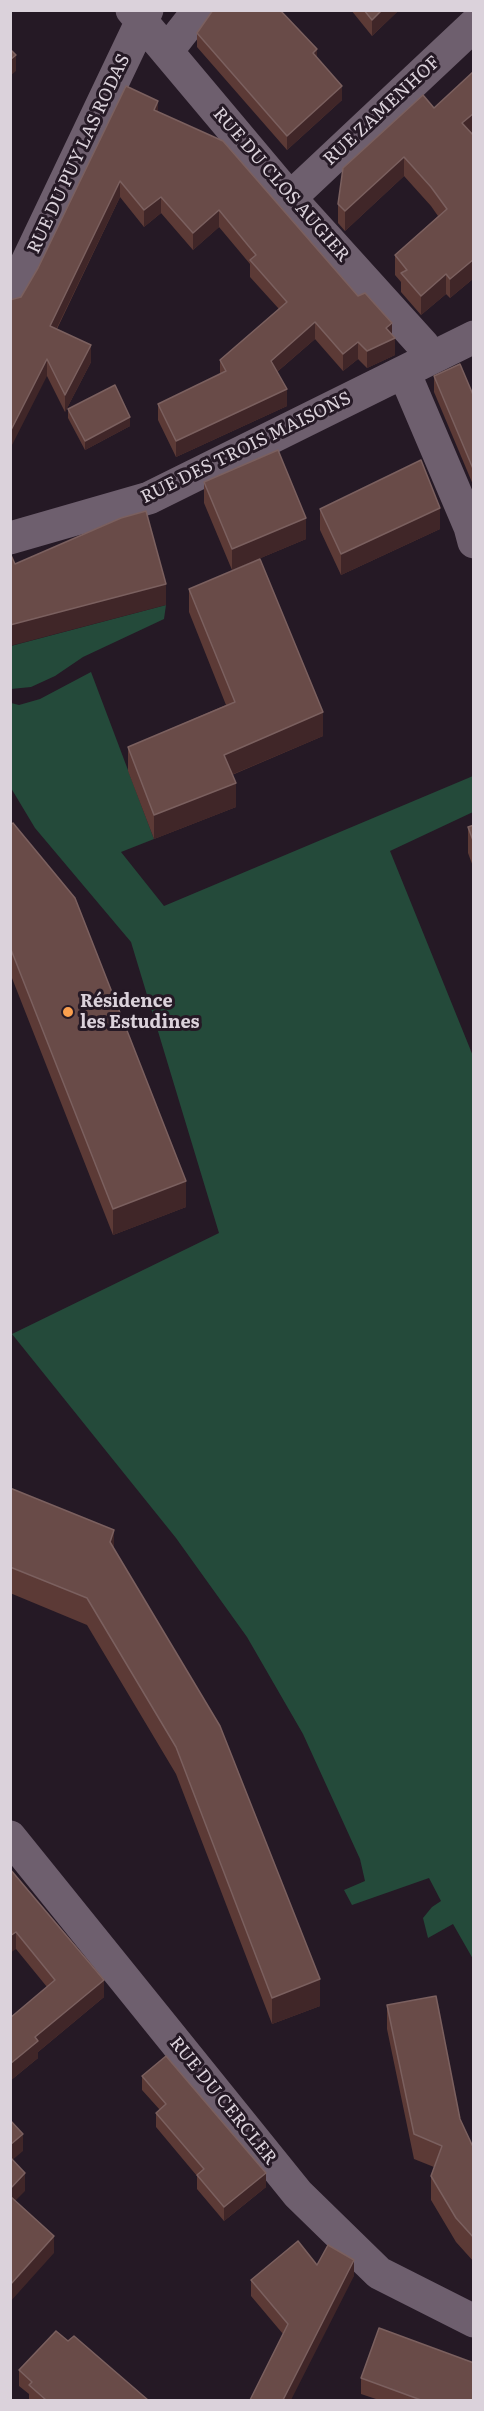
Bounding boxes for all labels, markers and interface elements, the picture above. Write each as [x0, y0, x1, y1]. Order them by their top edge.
street label: RUE DU PUY LAS RODAS [23, 51, 135, 257]
street label: RUE ZAMENHOF [319, 52, 445, 170]
street label: RUE DU CLOS AUGIER [208, 103, 354, 267]
street label: RUE DES TROIS MAISONS [137, 388, 355, 508]
place label: Résidence les Estudines [80, 991, 199, 1034]
marker: Résidence les Estudines [61, 1005, 75, 1019]
street label: RUE DU CERCLER [165, 2033, 281, 2169]

